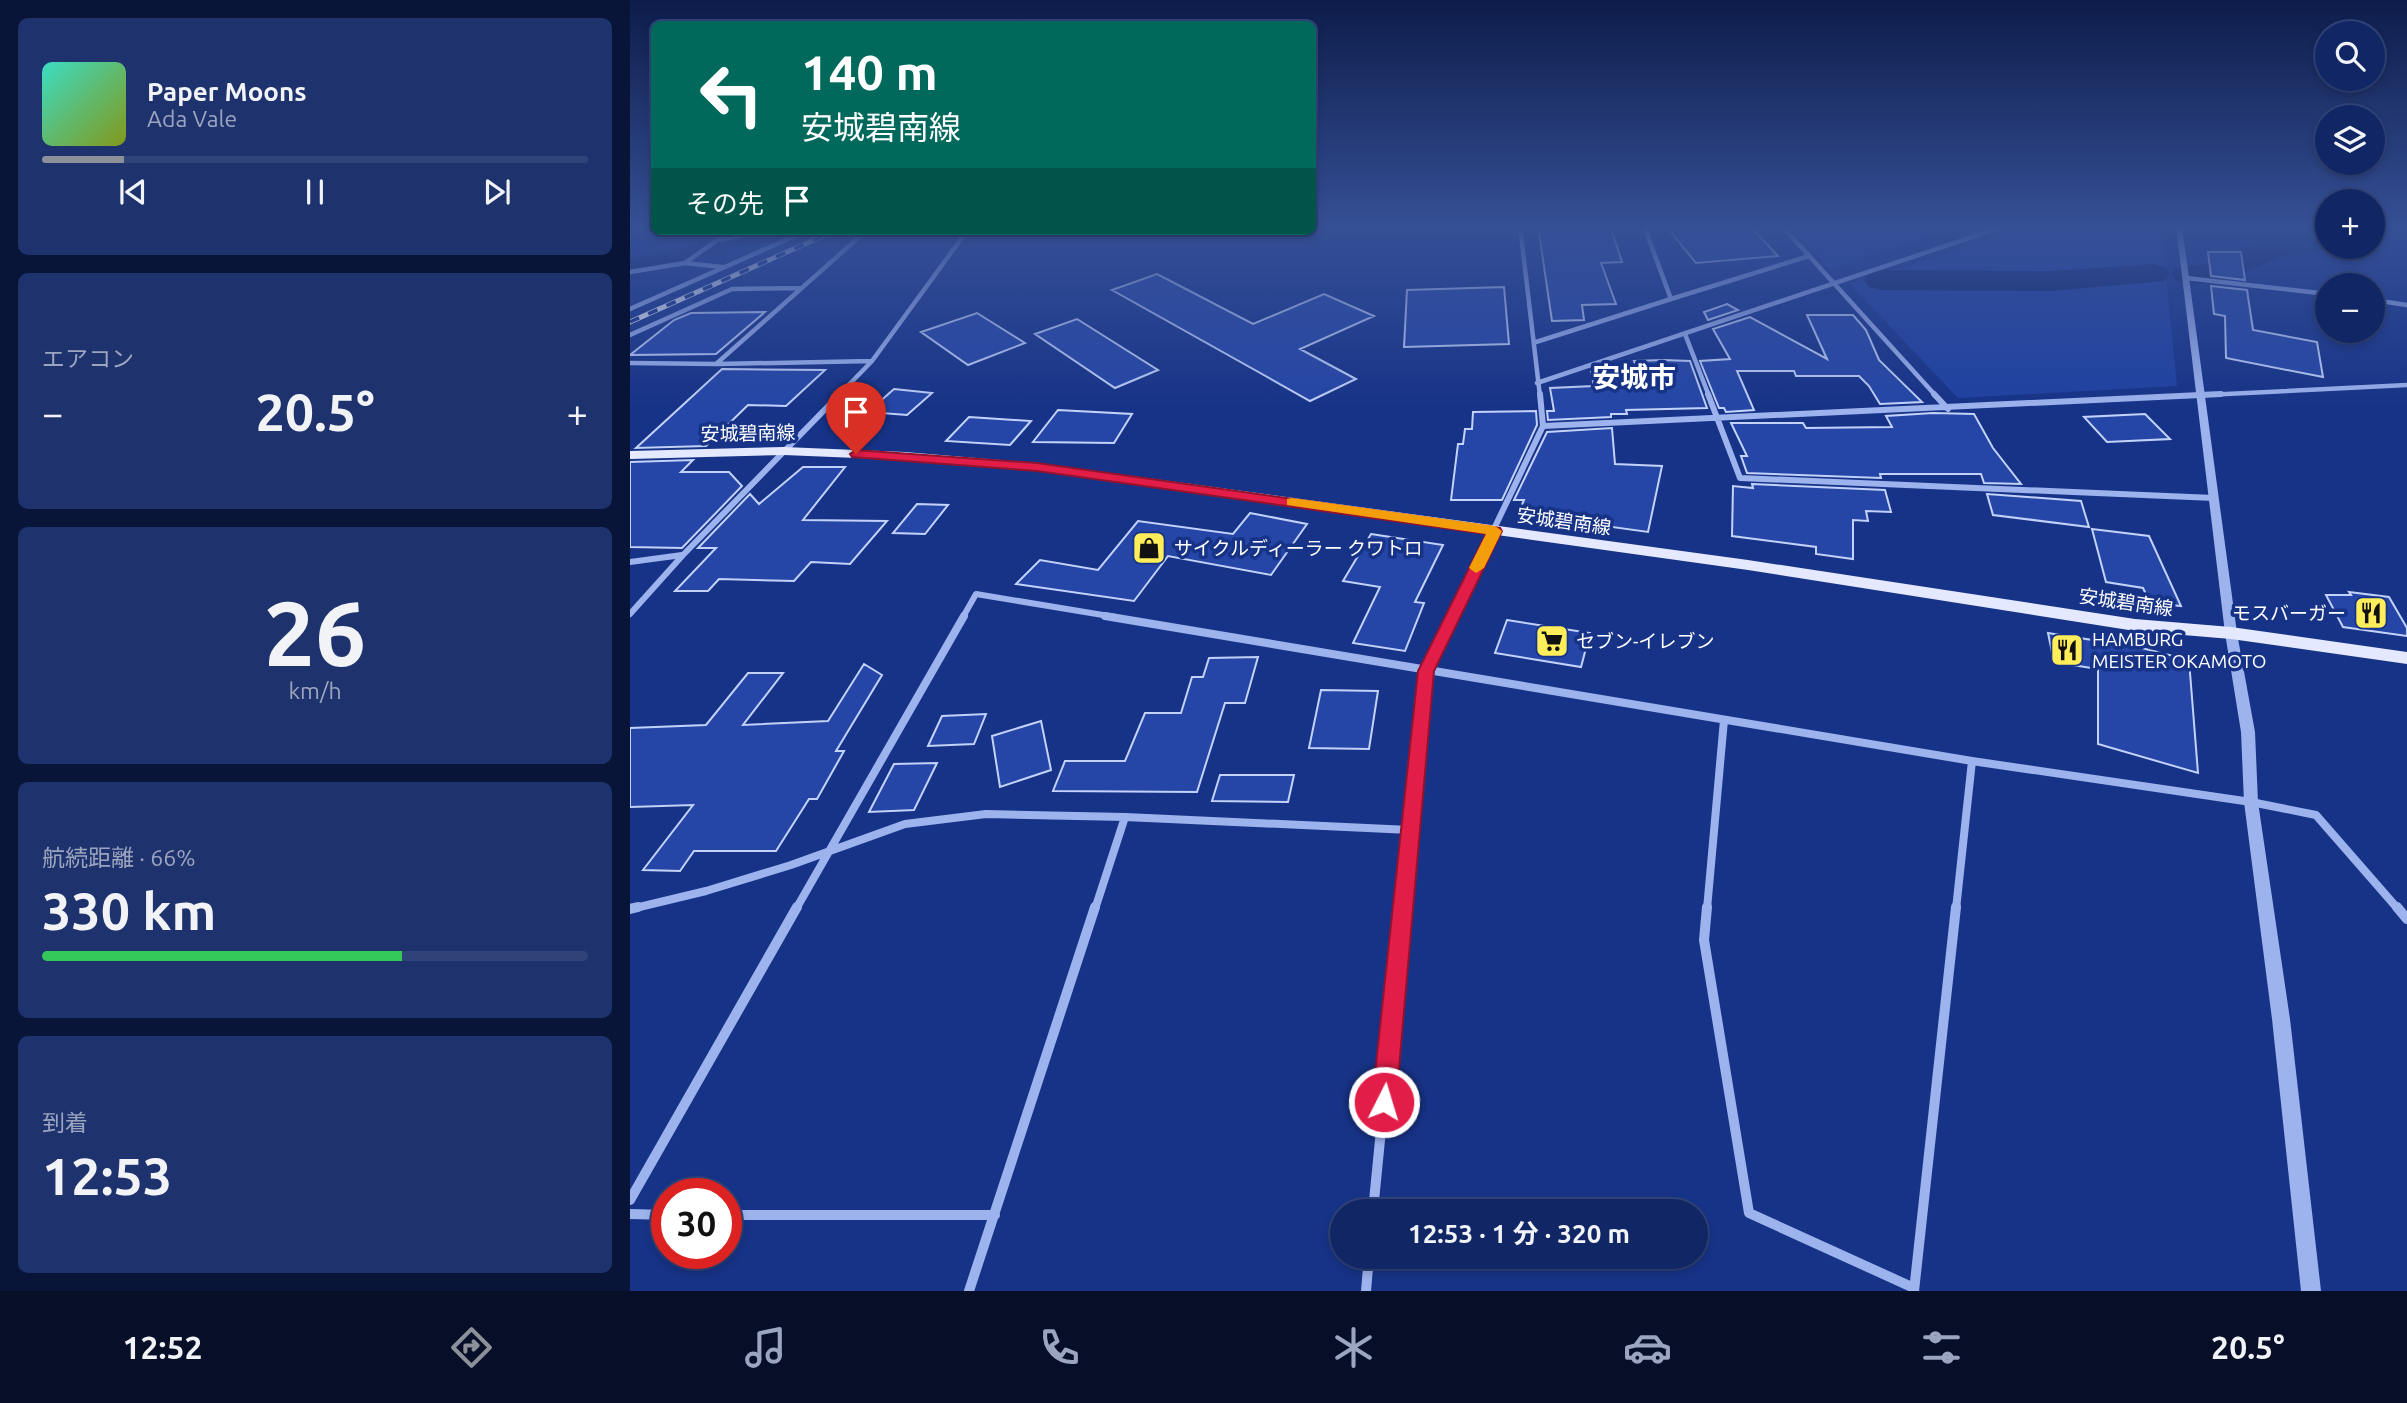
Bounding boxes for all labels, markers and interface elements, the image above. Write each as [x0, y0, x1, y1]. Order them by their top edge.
map controls [2315, 21, 2385, 343]
button: search [2315, 21, 2385, 91]
text: 140 m [801, 44, 938, 99]
icon: left [686, 49, 777, 140]
text: Paper Moons [147, 77, 306, 106]
button: layers [2315, 105, 2385, 175]
text: Ada Vale [147, 106, 237, 131]
text: 安城碧南線 [801, 109, 961, 145]
icon: previous [114, 173, 152, 211]
icon: pause [296, 173, 334, 211]
icon: next [478, 173, 516, 211]
icon: arrive [778, 182, 816, 220]
text: その先 [686, 189, 764, 218]
button: + [2315, 189, 2385, 259]
button: − [2315, 273, 2385, 343]
text: エアコン [42, 346, 134, 371]
district label: 安城市 [1592, 361, 1676, 392]
pin [826, 382, 886, 454]
text: 20.5° [255, 383, 375, 441]
text: − [42, 392, 63, 434]
text: + [567, 392, 588, 434]
icon: arrive [837, 393, 875, 431]
street label: 安城碧南線 [700, 421, 796, 445]
street label: 安城碧南線 [1515, 503, 1613, 539]
shop icon: サイクルディーラー クワトロ [1130, 529, 1168, 567]
place label: サイクルディーラー クワトロ [1174, 537, 1423, 559]
text: 26 [264, 581, 366, 683]
street label: 安城碧南線 [2077, 584, 2175, 620]
restaurant icon: モスバーガー [2352, 594, 2390, 632]
place label: モスバーガー [2232, 602, 2346, 624]
supermarket icon: セブン-イレブン [1533, 622, 1571, 660]
place label: HAMBURG MEISTER OKAMOTO [2092, 628, 2267, 672]
place label: セブン-イレブン [1576, 630, 1715, 652]
restaurant icon: HAMBURG MEISTER OKAMOTO [2048, 631, 2086, 669]
text: km/h [288, 678, 342, 703]
text: 航続距離 · 66% [42, 845, 195, 870]
text: 330 km [42, 882, 216, 940]
position arrow [1347, 1065, 1421, 1139]
text: 到着 [42, 1110, 88, 1135]
text: 12:53 [42, 1147, 172, 1205]
speed limit sign: 30 [651, 1178, 742, 1269]
text: 12:53 · 1 分 · 320 m [1408, 1219, 1630, 1248]
icon: directions [447, 1323, 496, 1372]
icon: music [741, 1323, 790, 1372]
icon: phone [1035, 1323, 1084, 1372]
icon: climate [1329, 1323, 1378, 1372]
icon: car [1623, 1323, 1672, 1372]
icon: filters [1917, 1323, 1966, 1372]
text: 12:52 [122, 1329, 203, 1365]
text: 20.5° [2211, 1329, 2284, 1365]

